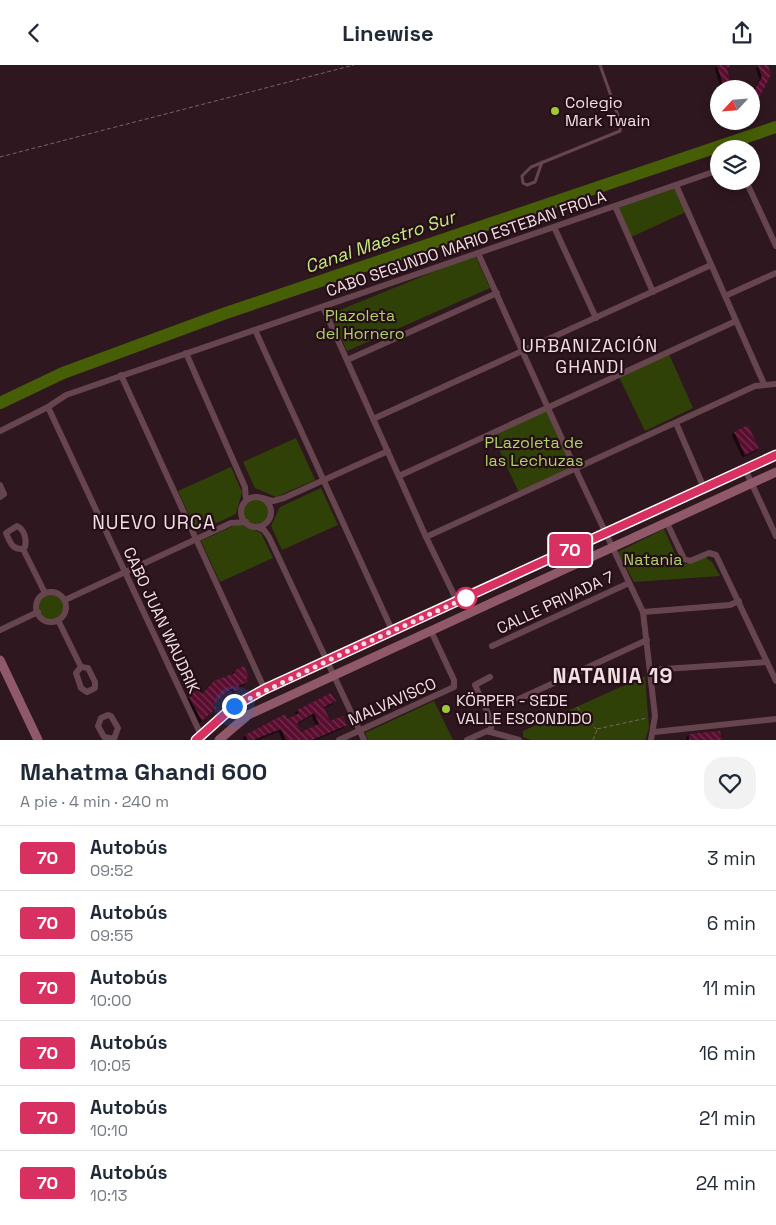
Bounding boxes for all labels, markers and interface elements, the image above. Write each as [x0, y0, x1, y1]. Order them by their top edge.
icon: back [20, 19, 48, 47]
text: Linewise [342, 19, 434, 47]
icon: share [728, 19, 756, 47]
north arrow [710, 80, 760, 130]
map controls [710, 80, 760, 190]
place label: Colegio Mark Twain [565, 92, 650, 131]
marker: Colegio Mark Twain [549, 105, 561, 117]
button: layers [710, 140, 760, 190]
street label: CABO SEGUNDO MARIO ESTEBAN FROLA [323, 186, 609, 301]
water label: Canal Maestro Sur [302, 204, 460, 278]
park label: Plazoleta del Hornero [315, 305, 405, 344]
district label: URBANIZACIÓN GHANDI [522, 334, 658, 378]
park label: PLazoleta de las Lechuzas [485, 432, 583, 471]
district label: NUEVO URCA [92, 510, 216, 535]
line badge: 70 [548, 534, 592, 566]
text: 70 [559, 538, 581, 561]
street label: CABO JUAN WAUDRIK [118, 544, 205, 697]
park label: Natania [624, 549, 682, 570]
street label: CALLE PRIVADA 7 [493, 566, 617, 639]
unlabelled marker [455, 587, 477, 609]
district label: NATANIA 19 [553, 662, 673, 689]
street label: MALVAVISCO [345, 673, 440, 730]
place label: KÖRPER - SEDE VALLE ESCONDIDO [456, 690, 592, 729]
your location [222, 694, 247, 719]
marker: KÖRPER - SEDE VALLE ESCONDIDO [440, 703, 452, 715]
text: Mahatma Ghandi 600 [20, 756, 267, 787]
button: heart [704, 757, 756, 809]
text: A pie · 4 min · 240 m [20, 791, 169, 812]
text: Autobús [90, 835, 167, 860]
text: 70 [37, 846, 58, 869]
text: 3 min [707, 846, 756, 871]
text: 09:52 [90, 860, 133, 881]
text: Autobús [90, 900, 167, 925]
text: 70 [37, 911, 58, 934]
text: 6 min [707, 911, 756, 936]
text: 09:55 [90, 925, 133, 946]
text: Autobús [90, 965, 167, 990]
text: 70 [37, 976, 58, 999]
text: 11 min [703, 976, 756, 1001]
text: 10:00 [90, 990, 132, 1011]
text: Autobús [90, 1030, 167, 1055]
text: 70 [37, 1041, 58, 1064]
text: 16 min [699, 1041, 756, 1066]
text: 10:05 [90, 1055, 131, 1076]
text: Autobús [90, 1095, 167, 1120]
text: 70 [37, 1106, 58, 1129]
text: 21 min [699, 1106, 756, 1131]
text: 10:10 [90, 1120, 128, 1141]
text: Autobús [90, 1160, 167, 1185]
text: 70 [37, 1171, 58, 1194]
text: 24 min [696, 1171, 756, 1196]
text: 10:13 [90, 1185, 127, 1206]

